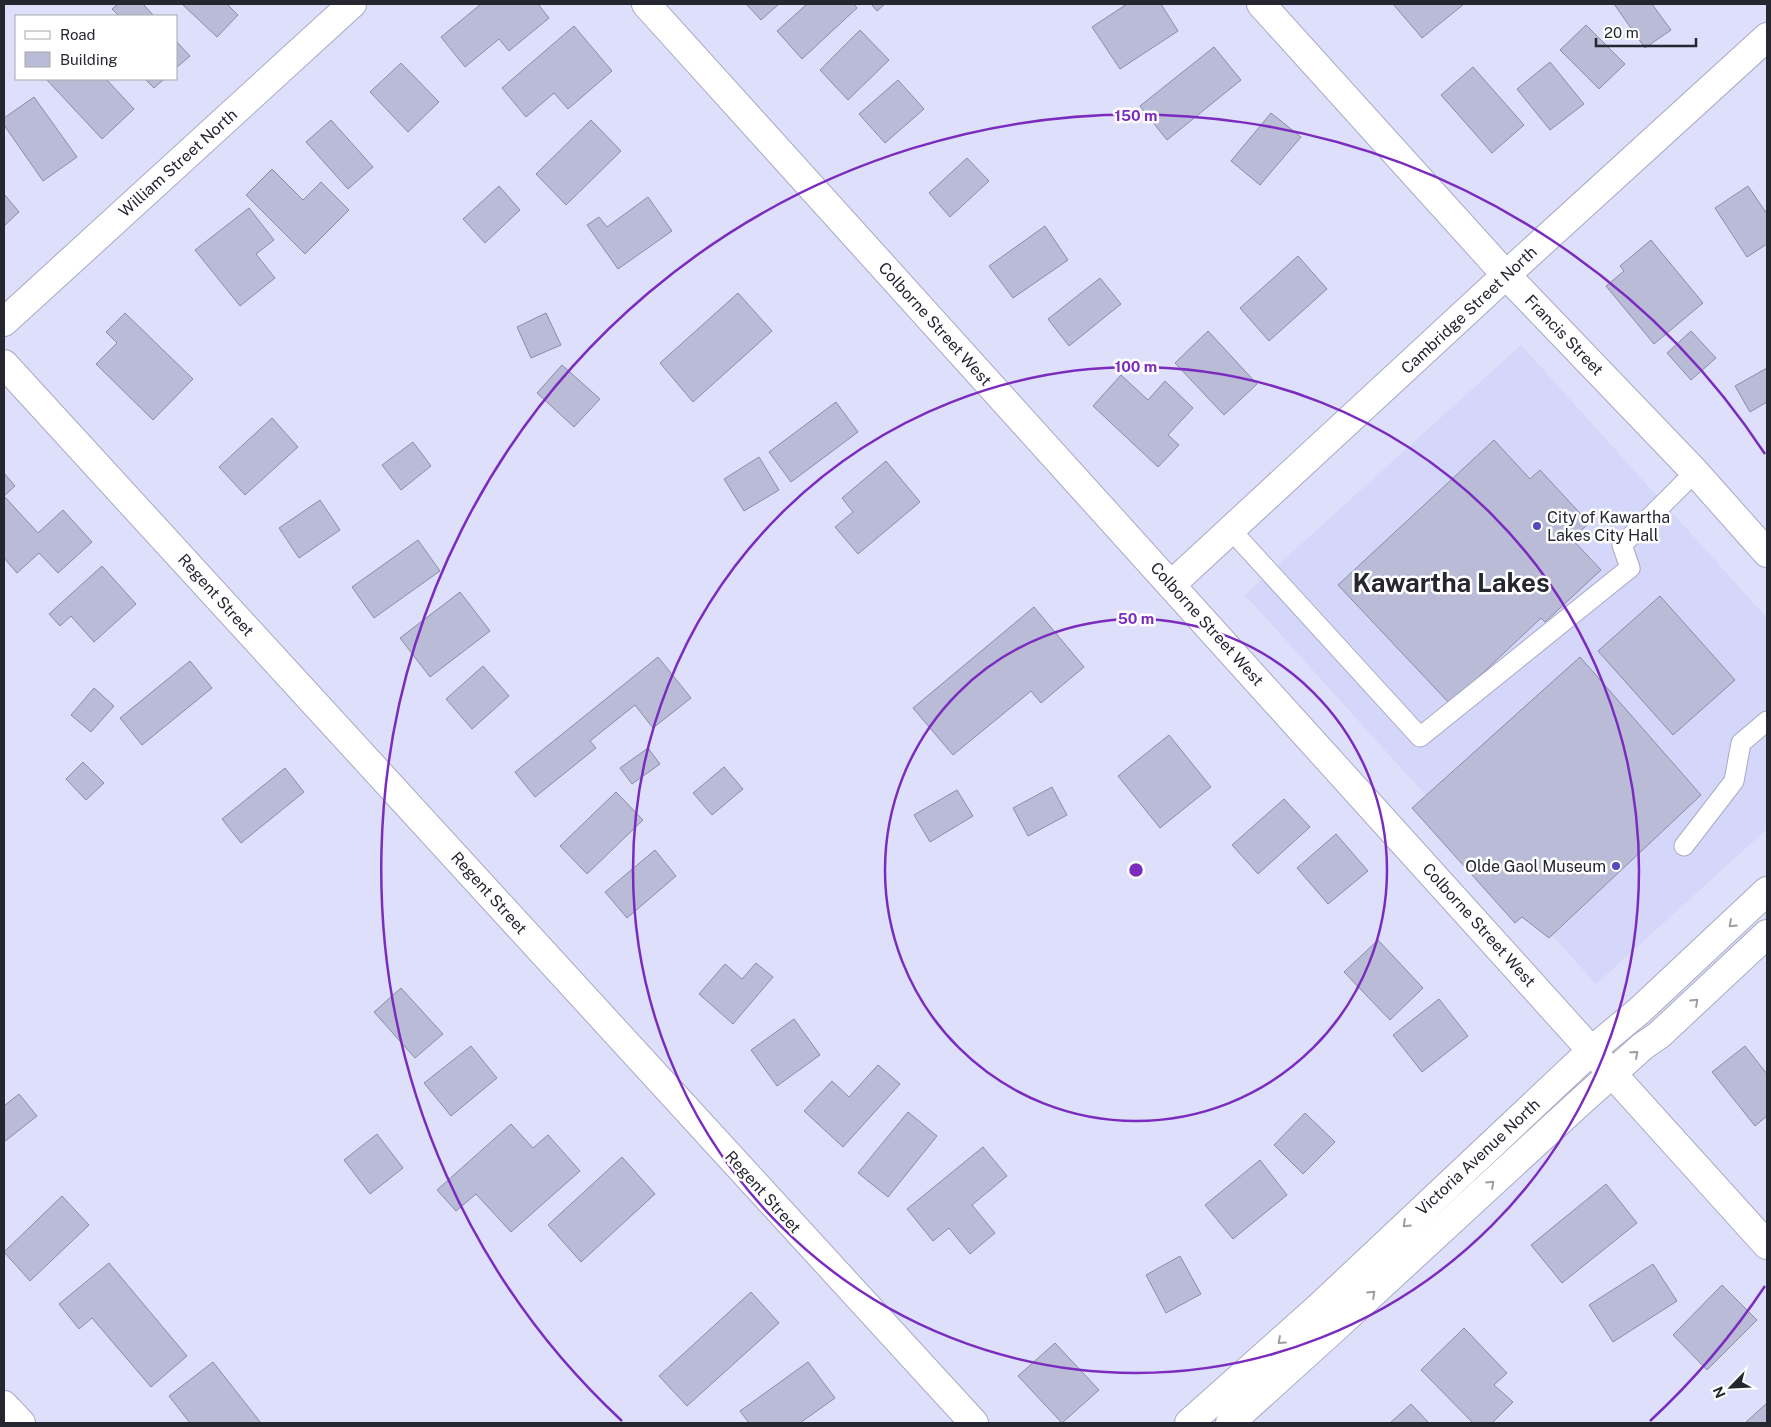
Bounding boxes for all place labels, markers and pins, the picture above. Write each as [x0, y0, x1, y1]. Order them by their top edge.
place label: City of Kawartha Lakes City Hall [1547, 508, 1670, 545]
marker: City of Kawartha Lakes City Hall [1531, 520, 1543, 532]
place label: Olde Gaol Museum [1465, 857, 1606, 876]
marker: Olde Gaol Museum [1610, 860, 1622, 872]
centre of rings [1127, 861, 1145, 879]

